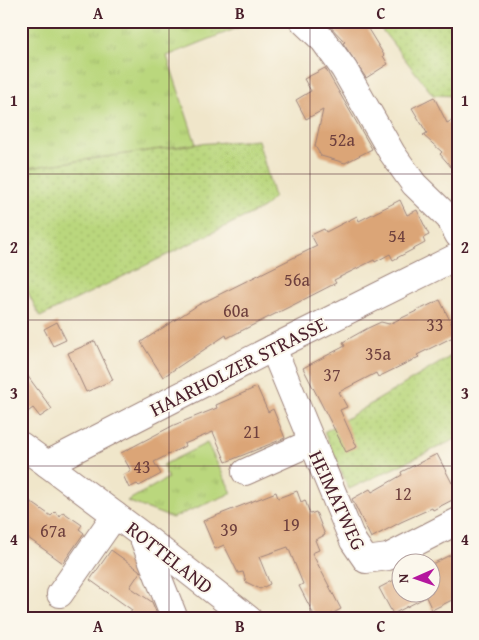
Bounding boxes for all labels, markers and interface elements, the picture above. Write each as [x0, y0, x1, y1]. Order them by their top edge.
text: A [93, 1, 104, 25]
text: B [235, 1, 245, 25]
text: C [376, 1, 386, 25]
text: 1 [10, 88, 18, 112]
text: 1 [461, 88, 469, 112]
house number: 52a [329, 126, 355, 153]
house number: 54 [388, 222, 406, 249]
text: 2 [10, 235, 18, 259]
text: 2 [461, 235, 469, 259]
house number: 56a [284, 266, 310, 293]
house number: 60a [223, 297, 249, 324]
street label: HAARHOLZER STRASSE [144, 309, 332, 423]
house number: 33 [426, 311, 444, 338]
house number: 35a [365, 340, 391, 367]
house number: 37 [323, 361, 341, 388]
text: 3 [10, 381, 18, 405]
text: 3 [461, 381, 469, 405]
house number: 21 [243, 418, 261, 445]
street label: HEIMATWEG [302, 445, 374, 555]
house number: 43 [133, 453, 151, 480]
house number: 12 [394, 480, 412, 507]
house number: 19 [282, 511, 300, 538]
street label: ROTTELAND [120, 514, 220, 600]
house number: 39 [220, 516, 238, 543]
house number: 67a [40, 517, 66, 544]
text: 4 [10, 527, 18, 551]
text: 4 [461, 527, 469, 551]
north arrow [392, 552, 442, 602]
text: N [393, 573, 413, 583]
text: A [93, 614, 104, 638]
text: B [235, 614, 245, 638]
text: C [376, 614, 386, 638]

